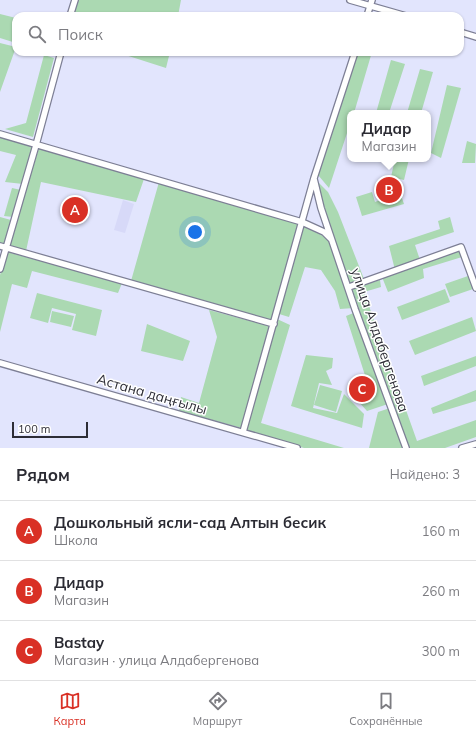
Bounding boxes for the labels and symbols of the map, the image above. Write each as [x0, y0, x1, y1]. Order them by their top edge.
pin: B [376, 175, 402, 205]
pin: A [62, 195, 88, 225]
your location [185, 222, 205, 242]
street label: улица Алдабергенова [347, 266, 413, 414]
street label: Астана даңғылы [95, 370, 209, 418]
pin: C [349, 374, 375, 404]
scale bar [12, 420, 88, 439]

